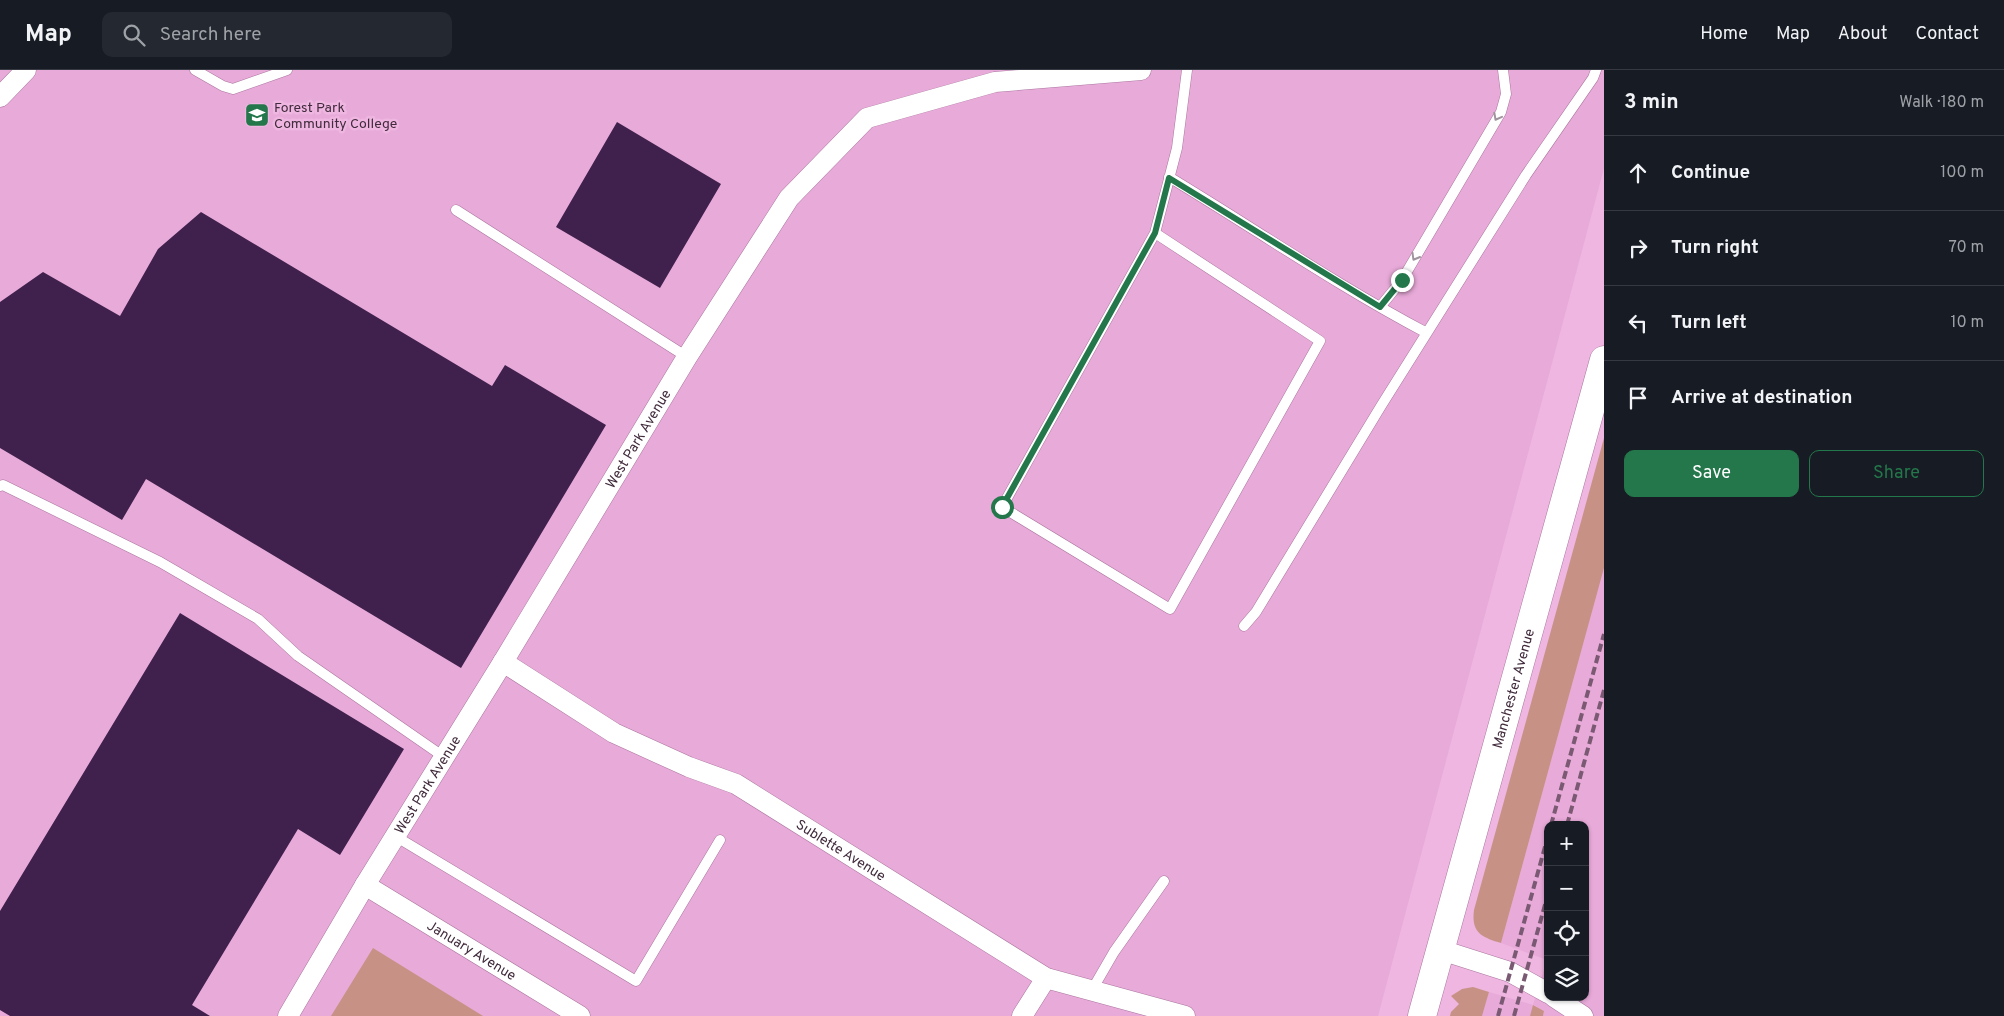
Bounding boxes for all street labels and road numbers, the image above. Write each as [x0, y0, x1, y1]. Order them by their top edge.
street label: West Park Avenue [603, 387, 675, 492]
street label: Manchester Avenue [1490, 627, 1539, 750]
street label: West Park Avenue [392, 733, 465, 838]
street label: Sublette Avenue [792, 817, 888, 885]
street label: January Avenue [423, 918, 519, 985]

